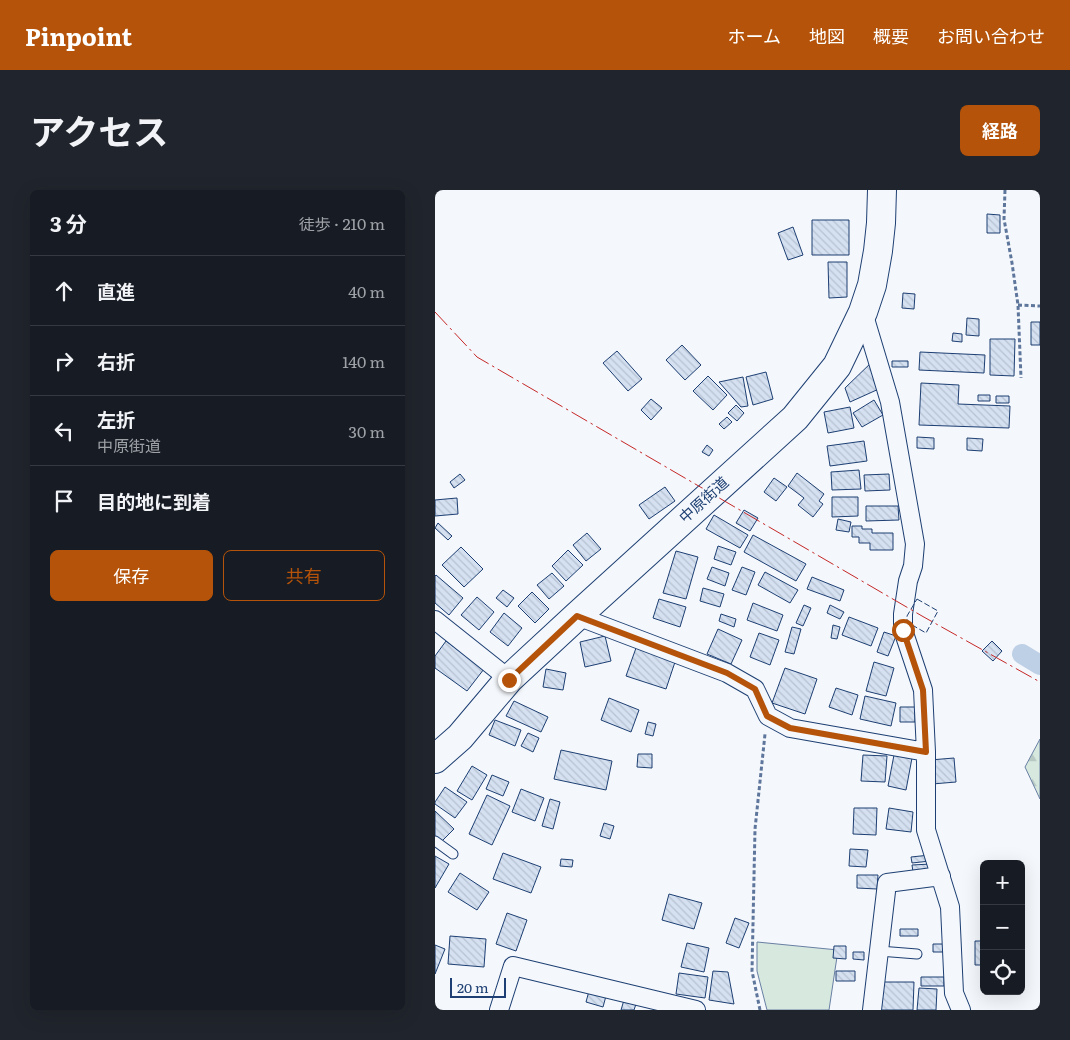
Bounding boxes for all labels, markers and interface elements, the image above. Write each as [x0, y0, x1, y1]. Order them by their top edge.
text: Pinpoint [25, 18, 132, 53]
text: ホーム [728, 22, 781, 49]
text: 地図 [809, 22, 845, 49]
text: 概要 [873, 22, 909, 49]
text: お問い合わせ [937, 22, 1045, 49]
text: アクセス [30, 104, 168, 156]
button: 経路 [960, 105, 1040, 156]
text: 3 分 [50, 207, 87, 238]
text: 徒歩 · 210 m [299, 211, 385, 235]
icon: ahead [50, 277, 78, 305]
text: 直進 [97, 277, 135, 305]
text: 40 m [348, 279, 385, 303]
icon: right [50, 347, 78, 375]
text: 右折 [97, 347, 135, 375]
text: 140 m [342, 349, 385, 373]
text: 左折 [97, 405, 135, 433]
icon: left [50, 417, 78, 445]
text: 30 m [348, 419, 385, 443]
text: 中原街道 [97, 433, 161, 457]
street label: 中原街道 [673, 470, 733, 528]
icon: arrive [50, 487, 78, 515]
text: 目的地に到着 [97, 487, 211, 515]
button: 保存 [50, 550, 213, 601]
button: 共有 [223, 550, 385, 601]
route start [892, 619, 915, 642]
route end [498, 669, 521, 692]
map controls [980, 860, 1025, 995]
button: + [980, 860, 1025, 905]
button: − [980, 905, 1025, 950]
button: locate [980, 950, 1025, 995]
scale bar [450, 975, 506, 998]
text: 20 m [457, 977, 489, 997]

